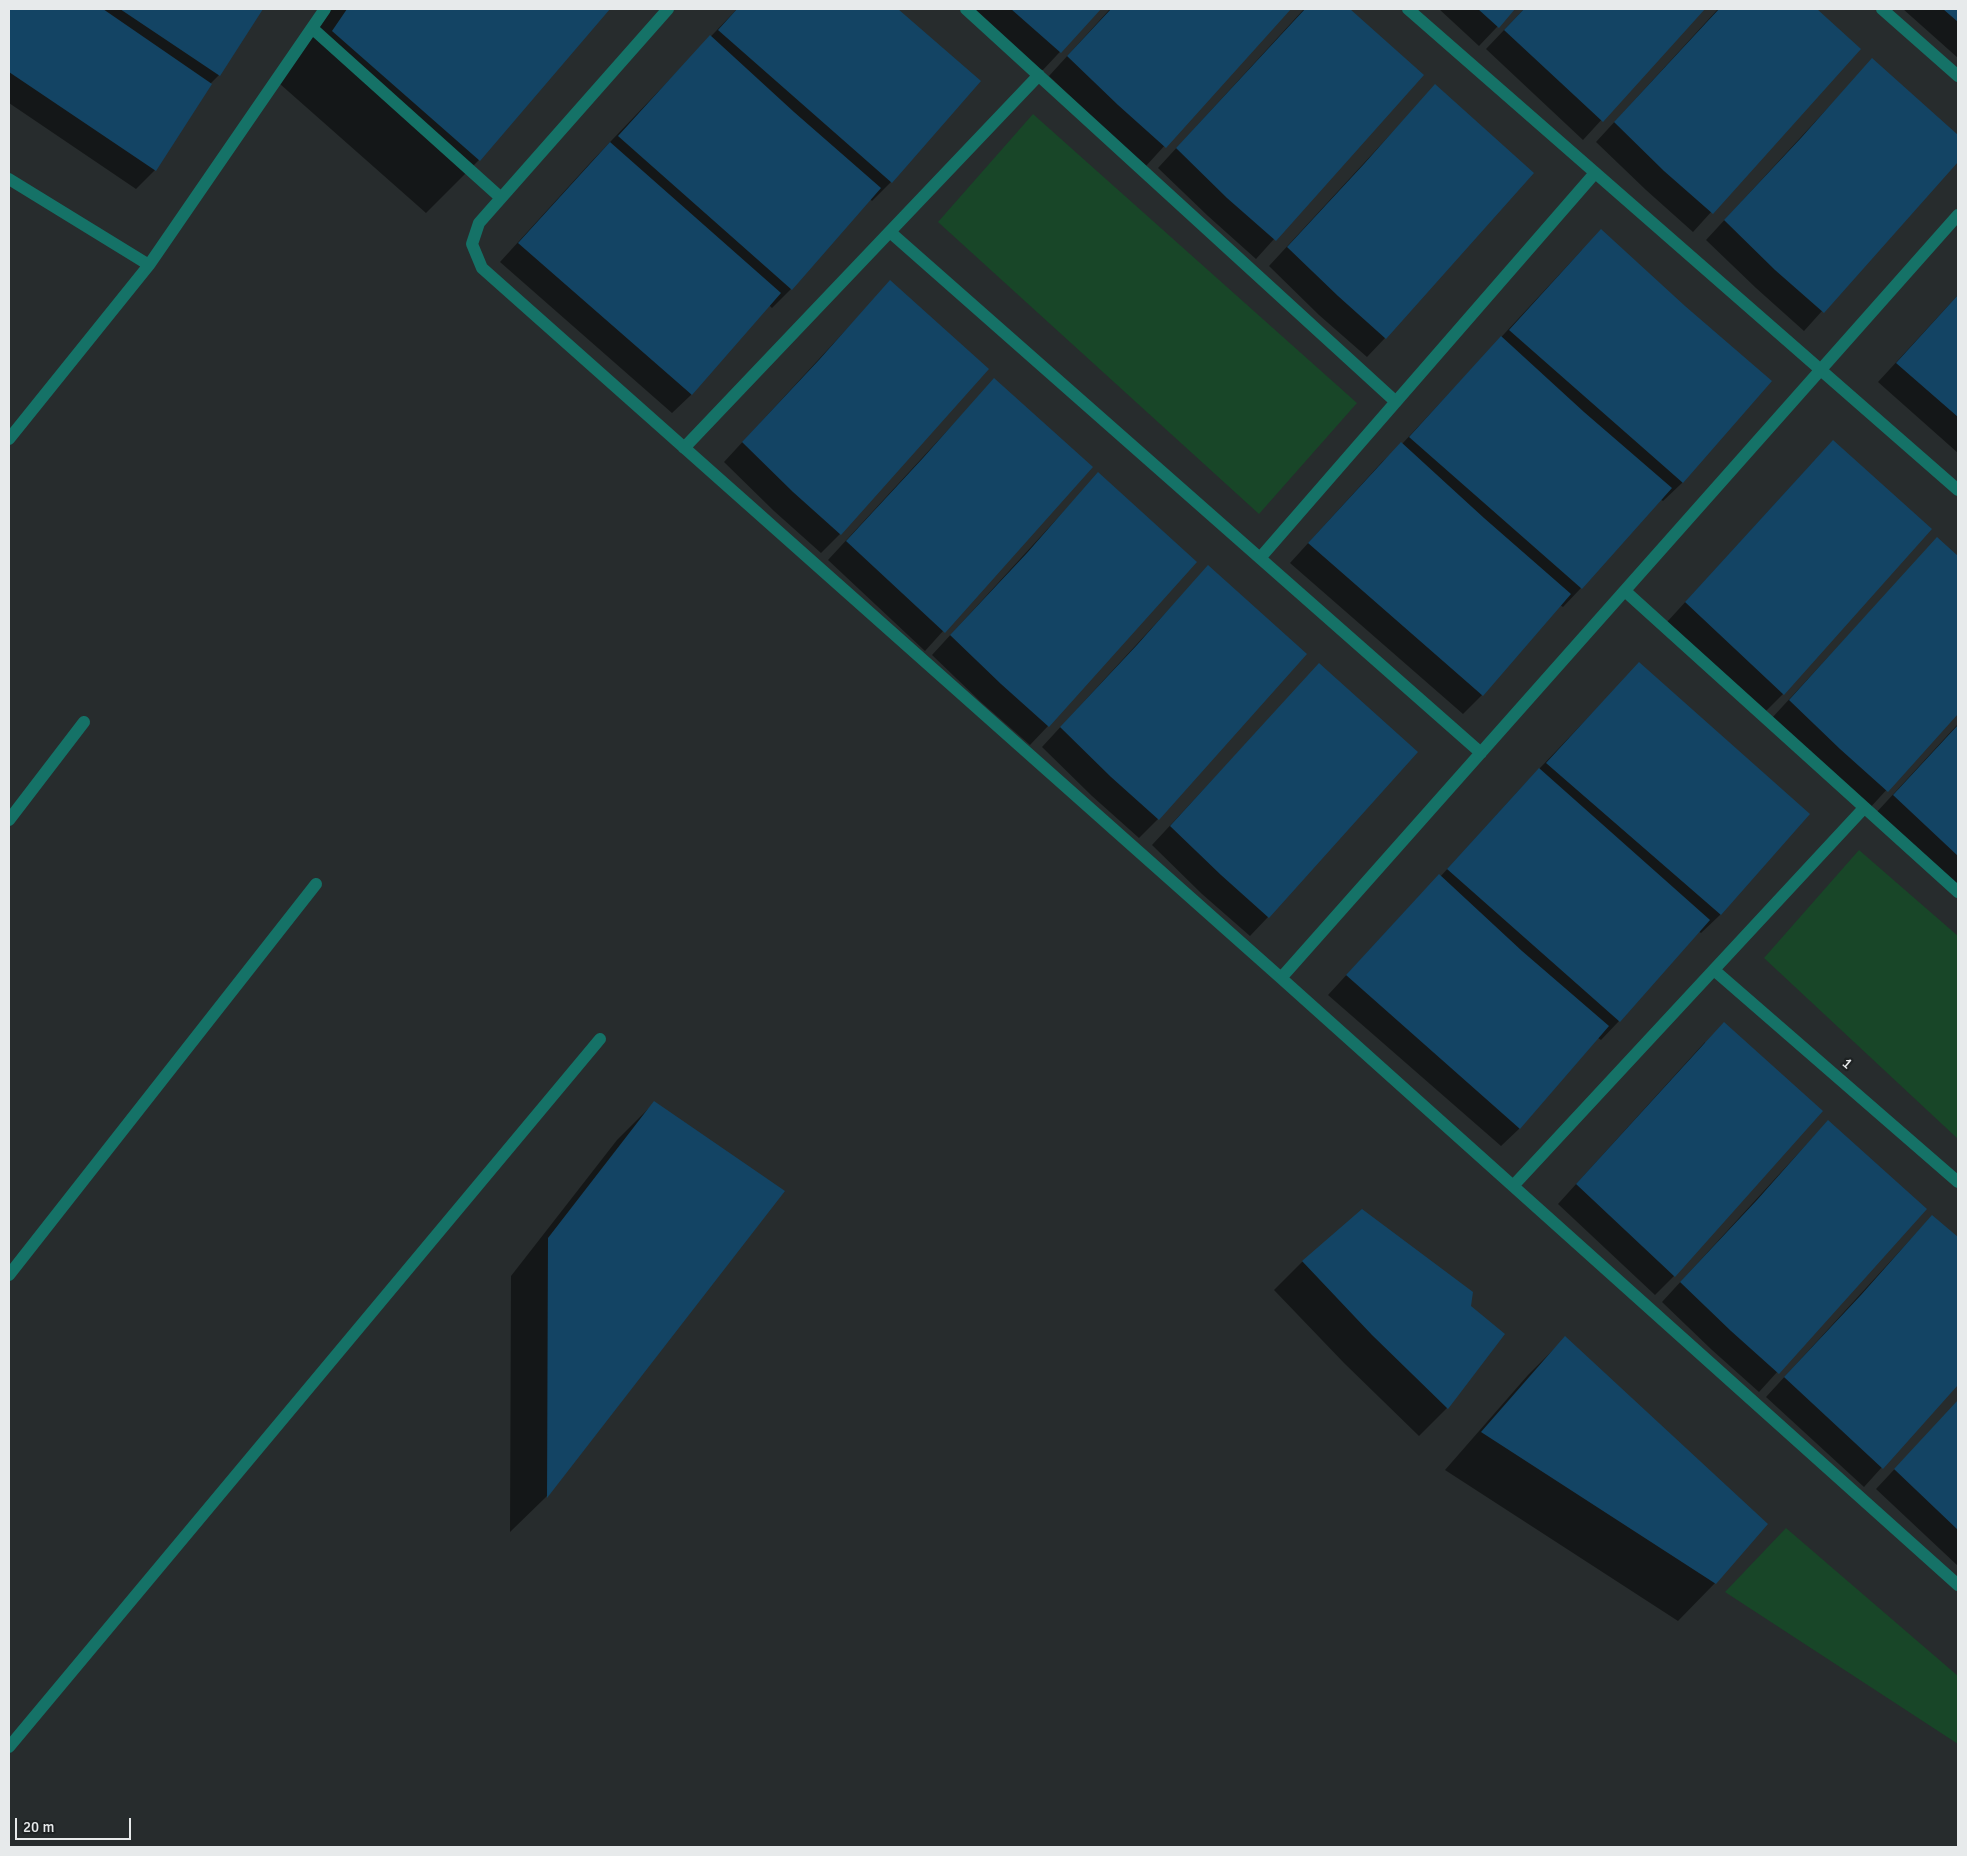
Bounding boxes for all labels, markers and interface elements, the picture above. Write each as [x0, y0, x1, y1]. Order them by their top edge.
street label: 1 [1838, 1055, 1856, 1073]
scale bar [18, 1808, 134, 1840]
text: 20 m [23, 1818, 54, 1836]

